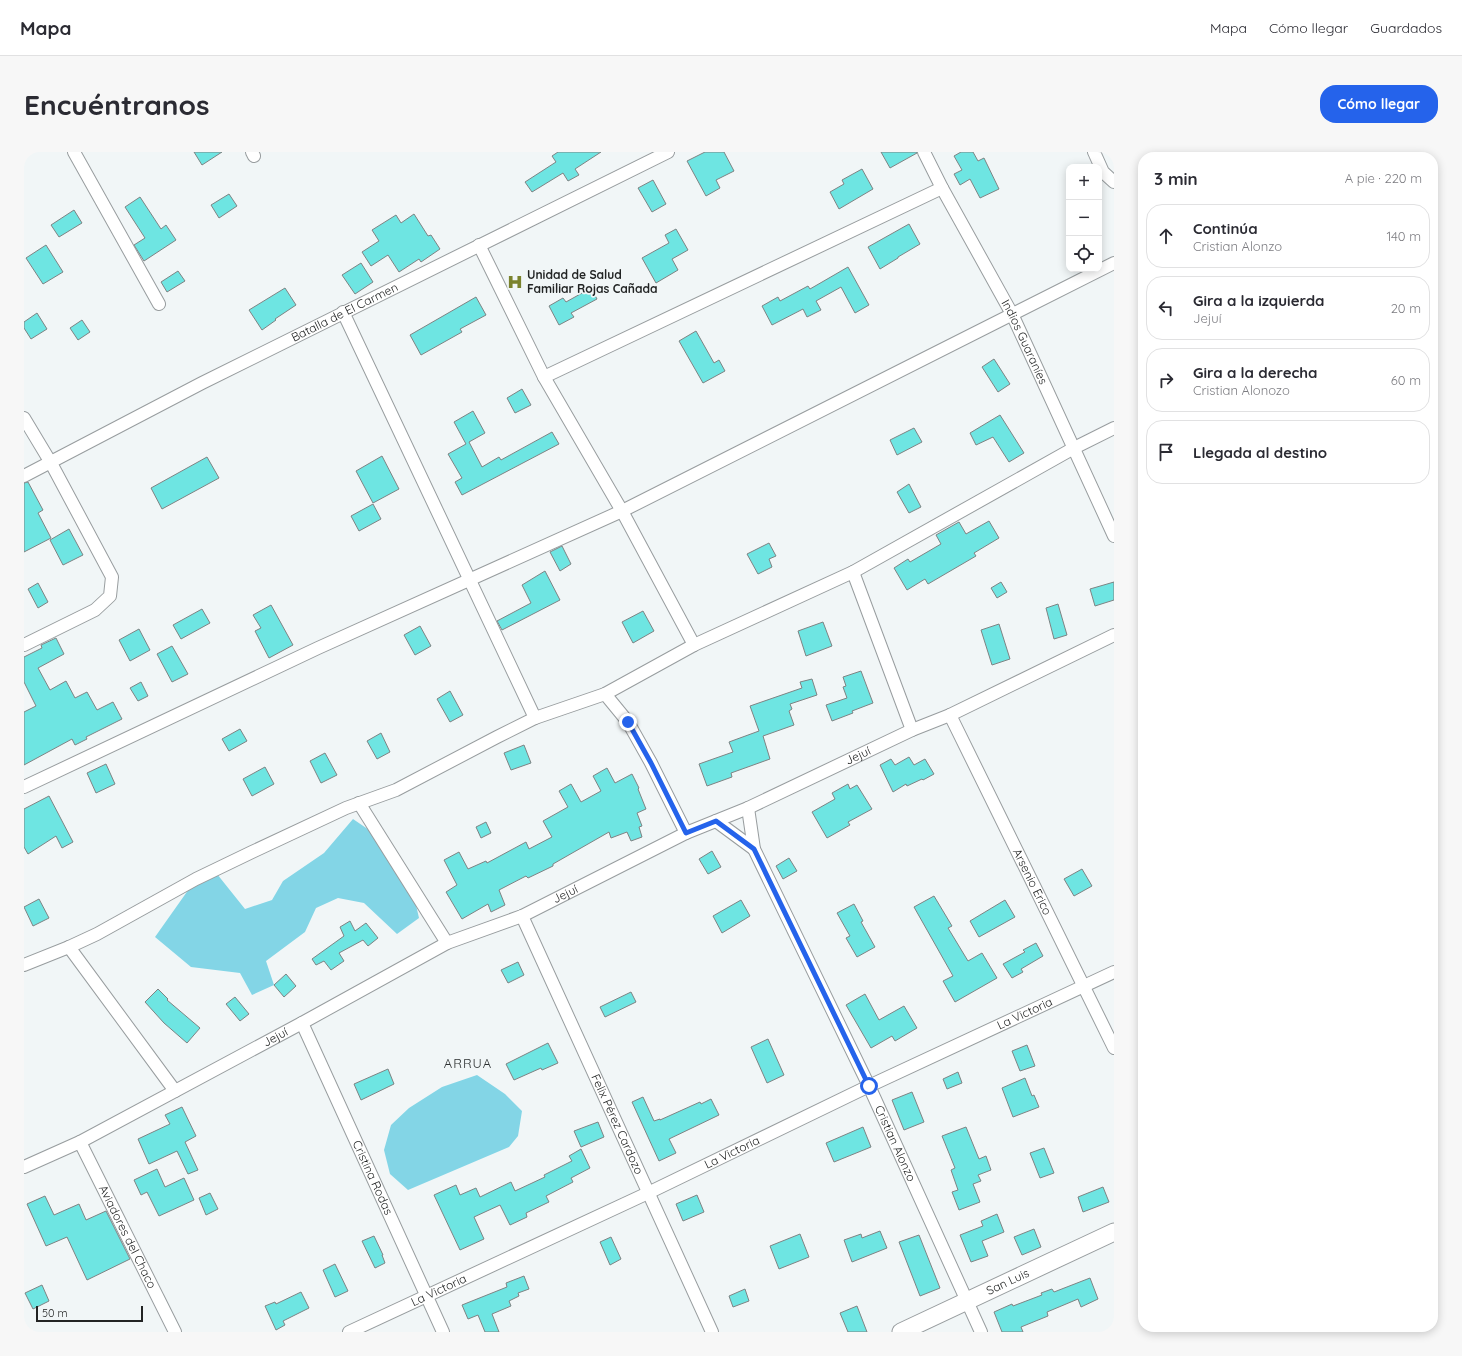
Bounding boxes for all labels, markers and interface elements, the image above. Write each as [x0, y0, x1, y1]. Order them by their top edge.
text: Mapa [20, 16, 71, 40]
text: Mapa [1210, 19, 1247, 37]
text: Cómo llegar [1269, 19, 1348, 37]
text: Guardados [1370, 19, 1442, 37]
button: Cómo llegar [1320, 85, 1438, 123]
text: Encuéntranos [24, 87, 209, 122]
map controls [1066, 164, 1102, 272]
button: + [1066, 164, 1102, 200]
text: 3 min [1154, 168, 1198, 189]
text: A pie · 220 m [1345, 170, 1422, 186]
button: − [1066, 200, 1102, 236]
text: Continúa [1193, 219, 1258, 238]
icon: ahead [1155, 225, 1177, 247]
text: 140 m [1386, 228, 1421, 244]
button: locate [1066, 236, 1102, 272]
text: Cristian Alonzo [1193, 238, 1282, 254]
place label: Unidad de Salud Familiar Rojas Cañada [527, 267, 658, 296]
hospital icon: Unidad de Salud Familiar Rojas Cañada [506, 273, 524, 291]
street label: Batalla de El Carmen [289, 279, 400, 345]
text: Gira a la izquierda [1193, 291, 1325, 310]
street label: Indios Guaraníes [998, 297, 1051, 387]
icon: left [1155, 297, 1177, 319]
text: 20 m [1391, 300, 1421, 316]
text: Jejuí [1193, 310, 1221, 326]
text: Gira a la derecha [1193, 363, 1318, 382]
icon: right [1155, 369, 1177, 391]
text: 60 m [1391, 372, 1421, 388]
text: Cristian Alonozo [1193, 382, 1290, 398]
icon: arrive [1155, 441, 1177, 463]
text: Llegada al destino [1193, 443, 1327, 462]
route end [619, 713, 637, 731]
street label: Jejuí [843, 743, 873, 768]
street label: Arsenio Erico [1010, 846, 1055, 917]
street label: Jejuí [550, 881, 581, 906]
street label: La Victoria [994, 994, 1055, 1032]
street label: Jejuí [260, 1024, 291, 1050]
district label: ARRUA [444, 1055, 492, 1071]
street label: Felix Pérez Cardozo [588, 1072, 647, 1177]
route start [860, 1077, 878, 1095]
street label: Cristian Alonzo [872, 1103, 919, 1184]
street label: La Victoria [702, 1132, 762, 1172]
street label: Cristina Rodas [350, 1138, 397, 1217]
street label: Aviadores del Chaco [96, 1182, 160, 1291]
street label: San Luis [984, 1265, 1032, 1298]
street label: La Victoria [408, 1270, 469, 1309]
scale bar [36, 1304, 143, 1323]
text: 50 m [42, 1306, 68, 1320]

